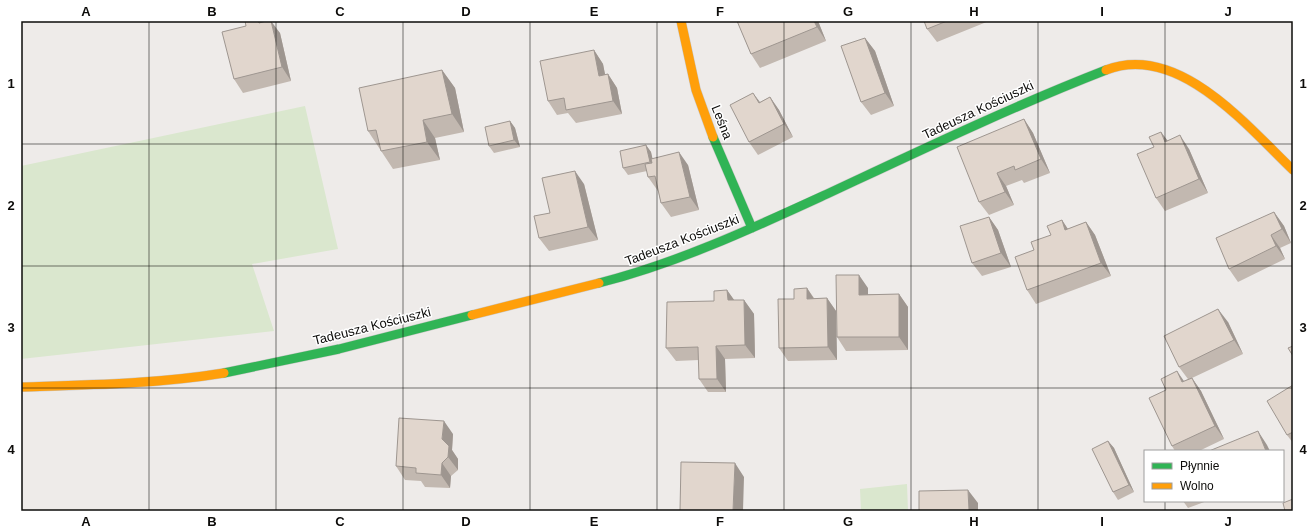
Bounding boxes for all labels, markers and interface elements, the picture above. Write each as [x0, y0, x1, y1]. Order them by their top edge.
text: A [81, 4, 91, 19]
text: B [207, 4, 217, 19]
text: C [335, 4, 345, 19]
text: D [461, 4, 471, 19]
text: E [590, 4, 599, 19]
text: F [716, 4, 724, 19]
text: G [843, 4, 853, 19]
text: H [969, 4, 979, 19]
text: I [1100, 4, 1104, 19]
text: J [1224, 4, 1232, 19]
text: 1 [7, 76, 15, 91]
text: 1 [1299, 76, 1307, 91]
street label: Tadeusza Kościuszki [920, 78, 1036, 142]
street label: Leśna [708, 103, 736, 142]
text: 2 [7, 198, 15, 213]
text: 2 [1299, 198, 1307, 213]
street label: Tadeusza Kościuszki [623, 211, 741, 269]
street label: Tadeusza Kościuszki [312, 304, 432, 348]
text: 3 [7, 320, 15, 335]
text: 3 [1299, 320, 1307, 335]
text: 4 [7, 442, 15, 457]
text: 4 [1299, 442, 1307, 457]
legend [1144, 450, 1284, 502]
text: Płynnie [1180, 459, 1220, 473]
text: Wolno [1180, 479, 1214, 493]
text: A [81, 514, 91, 529]
text: B [207, 514, 217, 529]
text: C [335, 514, 345, 529]
text: D [461, 514, 471, 529]
text: E [590, 514, 599, 529]
text: F [716, 514, 724, 529]
text: G [843, 514, 853, 529]
text: H [969, 514, 979, 529]
text: I [1100, 514, 1104, 529]
text: J [1224, 514, 1232, 529]

